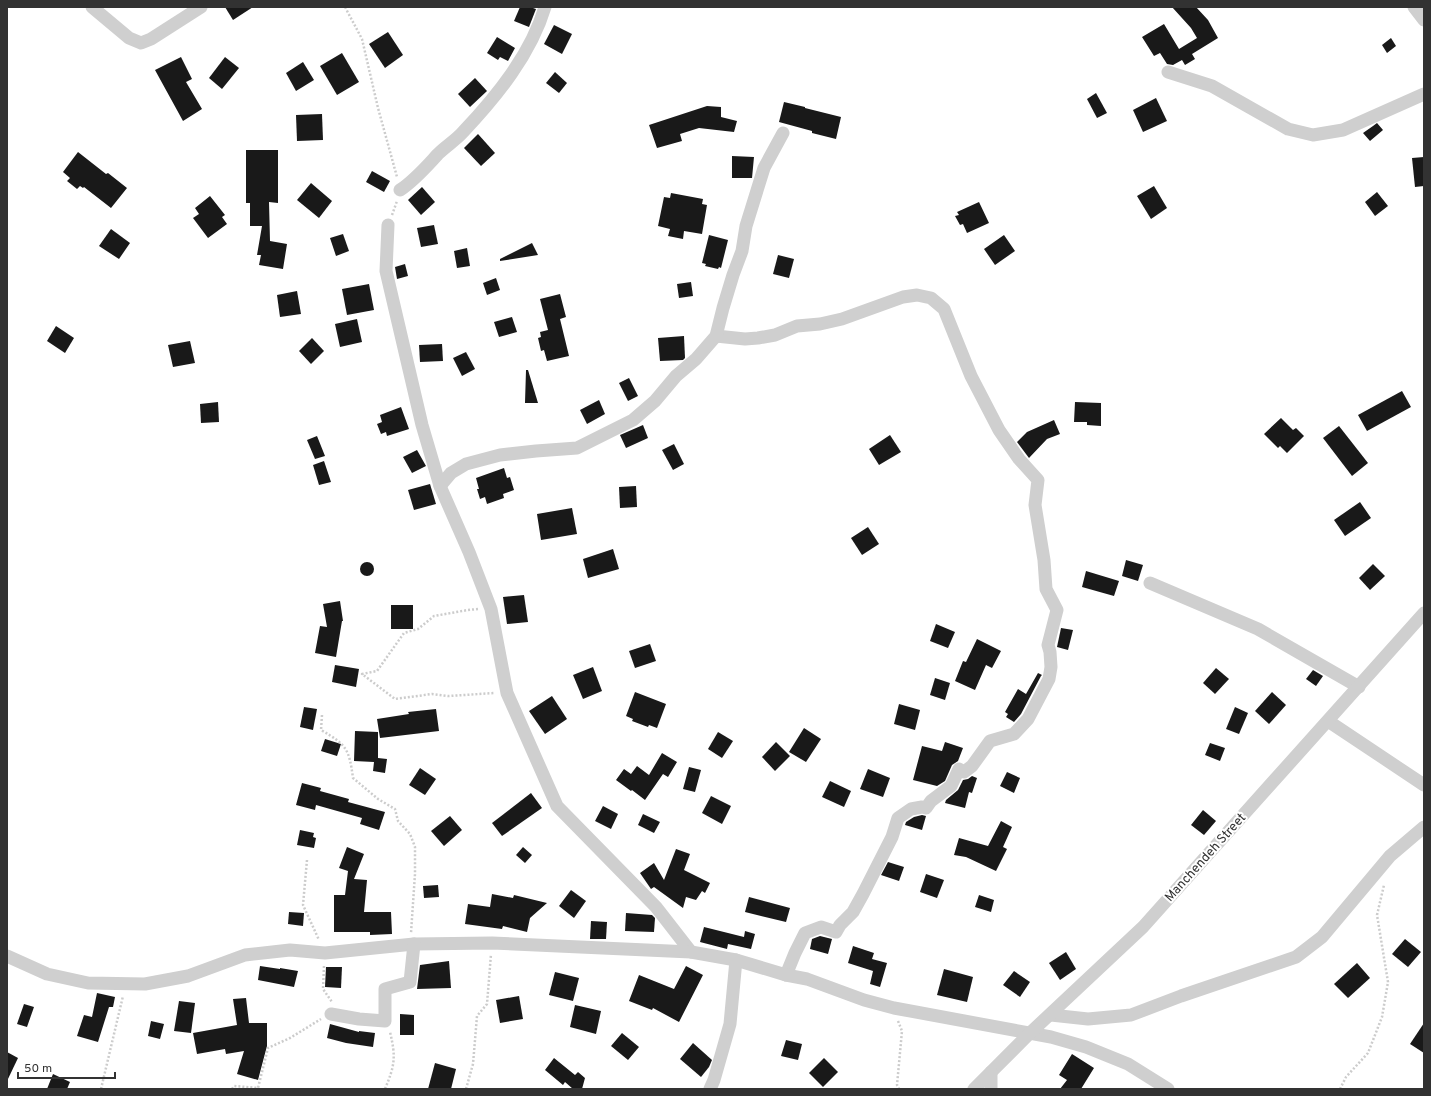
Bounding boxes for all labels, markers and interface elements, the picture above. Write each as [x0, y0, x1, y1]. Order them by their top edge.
street label: Manchendeh Street [1162, 810, 1250, 906]
scale bar [18, 1054, 115, 1080]
text: 50 m [24, 1061, 52, 1077]

